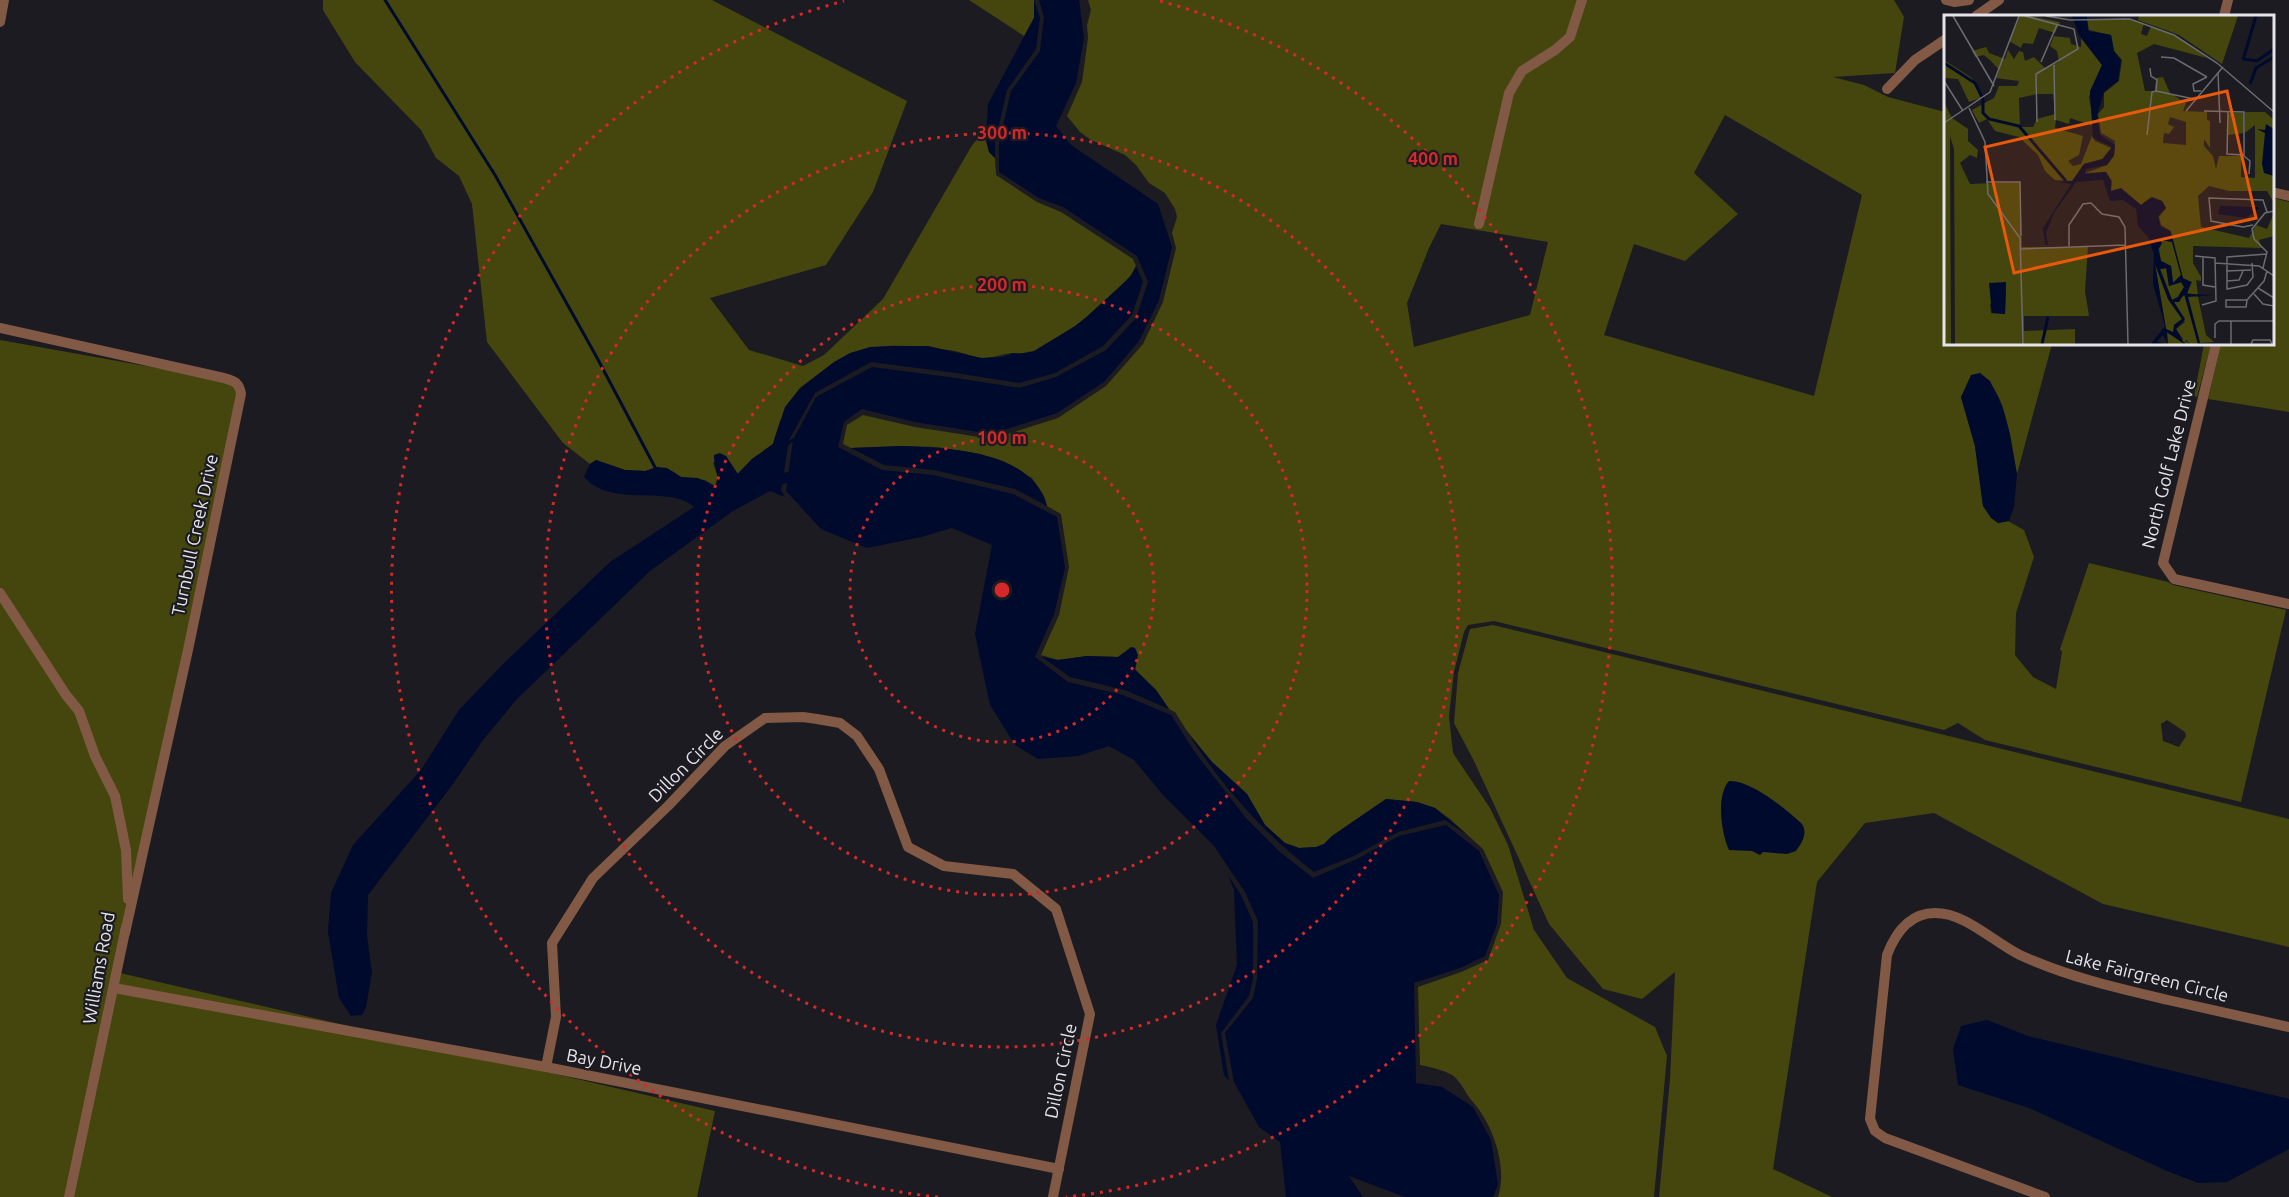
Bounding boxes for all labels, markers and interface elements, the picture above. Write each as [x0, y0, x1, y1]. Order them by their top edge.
inset map [1944, 15, 2274, 345]
text: 300 m [977, 122, 1027, 142]
text: 400 m [1408, 148, 1458, 168]
text: 200 m [977, 274, 1027, 294]
street label: North Golf Lake Drive [2137, 377, 2199, 550]
text: 100 m [977, 427, 1027, 447]
street label: Turnbull Creek Drive [167, 452, 221, 617]
centre of rings [992, 580, 1012, 600]
street label: Dillon Circle [644, 723, 727, 806]
street label: Williams Road [78, 910, 118, 1025]
street label: Lake Fairgreen Circle [2064, 945, 2231, 1005]
street label: Dillon Circle [1040, 1021, 1080, 1120]
street label: Bay Drive [565, 1044, 643, 1078]

